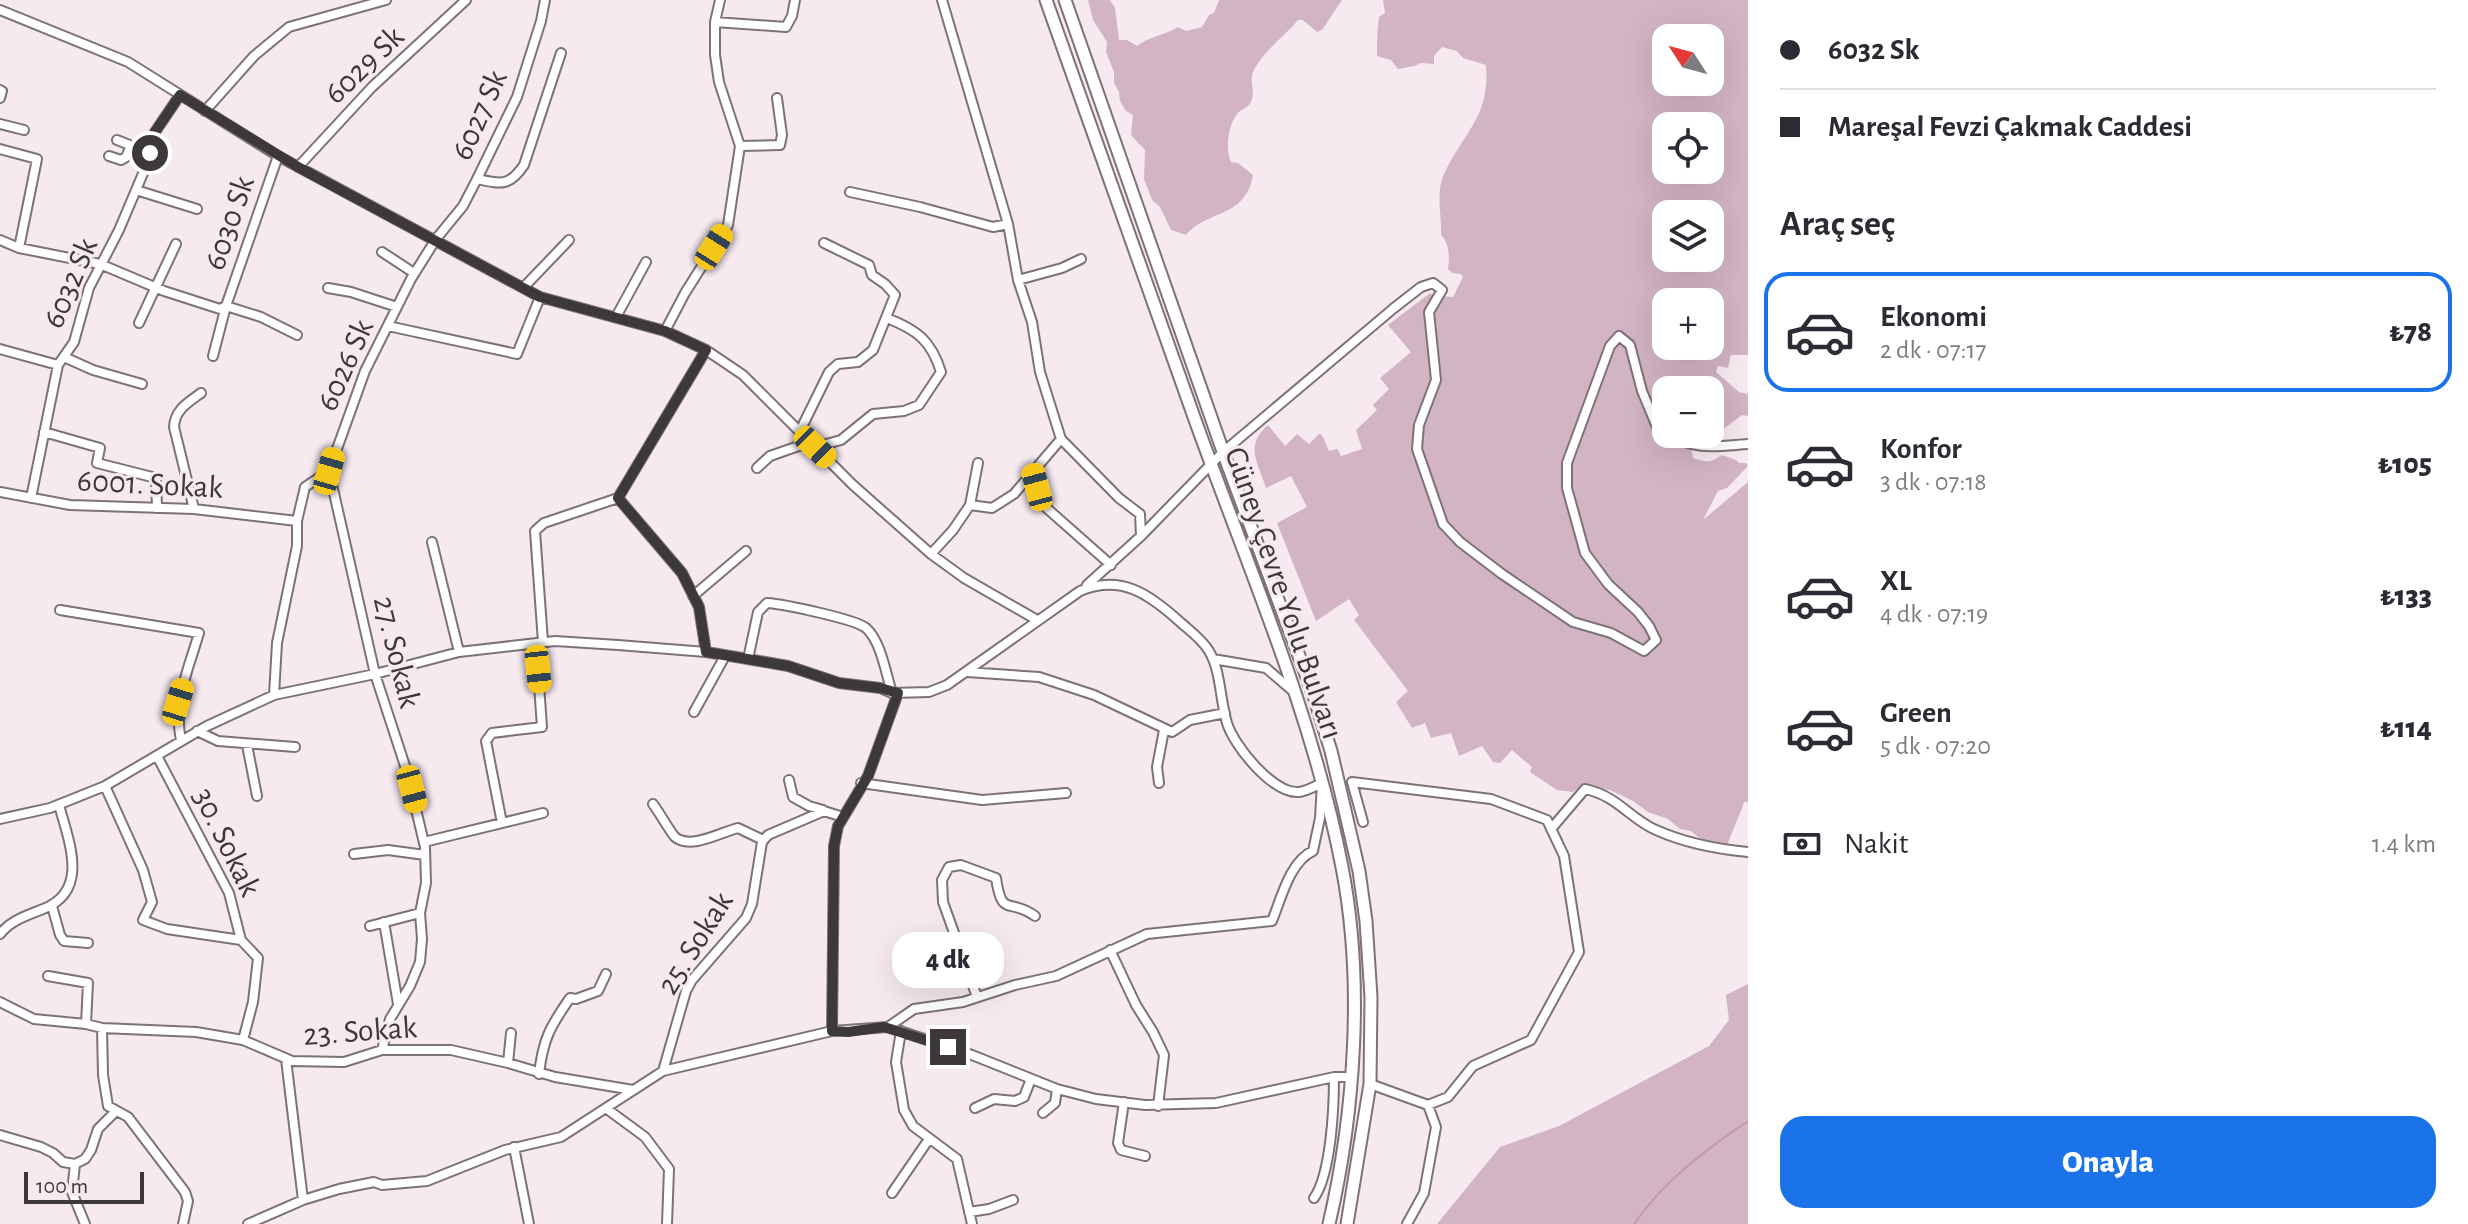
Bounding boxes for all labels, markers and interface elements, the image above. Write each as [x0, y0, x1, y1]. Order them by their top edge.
street label: 6029 Sk [318, 20, 410, 110]
north arrow [1652, 24, 1724, 96]
map controls [1652, 24, 1724, 448]
text: 6032 Sk [1828, 35, 1919, 65]
street label: 6027 Sk [445, 65, 513, 165]
button: locate [1652, 112, 1724, 184]
text: Mareşal Fevzi Çakmak Caddesi [1828, 112, 2192, 142]
route start [132, 135, 168, 171]
street label: 6030 Sk [198, 172, 260, 274]
button: layers [1652, 200, 1724, 272]
text: Araç seç [1780, 206, 1895, 242]
car [691, 220, 737, 274]
street label: 6032 Sk [37, 233, 103, 333]
button: + [1652, 288, 1724, 360]
icon: car [1784, 296, 1856, 368]
text: Ekonomi [1880, 302, 1987, 332]
street label: 6026 Sk [311, 314, 379, 415]
text: ₺78 [2389, 317, 2432, 347]
text: 2 dk · 07:17 [1880, 337, 1986, 363]
button: − [1652, 376, 1724, 448]
car [789, 422, 841, 472]
icon: car [1784, 428, 1856, 500]
text: Konfor [1880, 434, 1962, 464]
street label: Güney Çevre Yolu Bulvarı [1219, 443, 1349, 743]
car [311, 445, 347, 497]
text: ₺105 [2378, 449, 2432, 479]
car [1019, 461, 1055, 513]
street label: 6001. Sokak [76, 464, 224, 504]
text: 3 dk · 07:18 [1880, 469, 1987, 495]
icon: car [1784, 560, 1856, 632]
text: XL [1880, 566, 1912, 596]
text: ₺133 [2380, 581, 2432, 611]
street label: 27. Sokak [368, 593, 426, 712]
text: 4 dk · 07:19 [1880, 601, 1988, 627]
car [524, 644, 552, 694]
car [160, 676, 196, 728]
icon: car [1784, 692, 1856, 764]
text: Green [1880, 698, 1952, 728]
text: ₺114 [2380, 713, 2432, 743]
text: 5 dk · 07:20 [1880, 733, 1991, 759]
car [394, 763, 430, 815]
street label: 30. Sokak [187, 783, 267, 902]
icon: cash [1780, 822, 1824, 866]
text: Nakit [1844, 829, 1908, 859]
text: 1.4 km [2372, 831, 2436, 857]
street label: 25. Sokak [651, 886, 739, 1000]
callout: 4 dk [892, 931, 1004, 987]
text: 4 dk [926, 947, 970, 973]
street label: 23. Sokak [302, 1011, 418, 1051]
route end [930, 1029, 966, 1065]
button: Onayla [1780, 1116, 2436, 1208]
scale bar [24, 1168, 144, 1204]
text: 100 m [36, 1175, 88, 1197]

